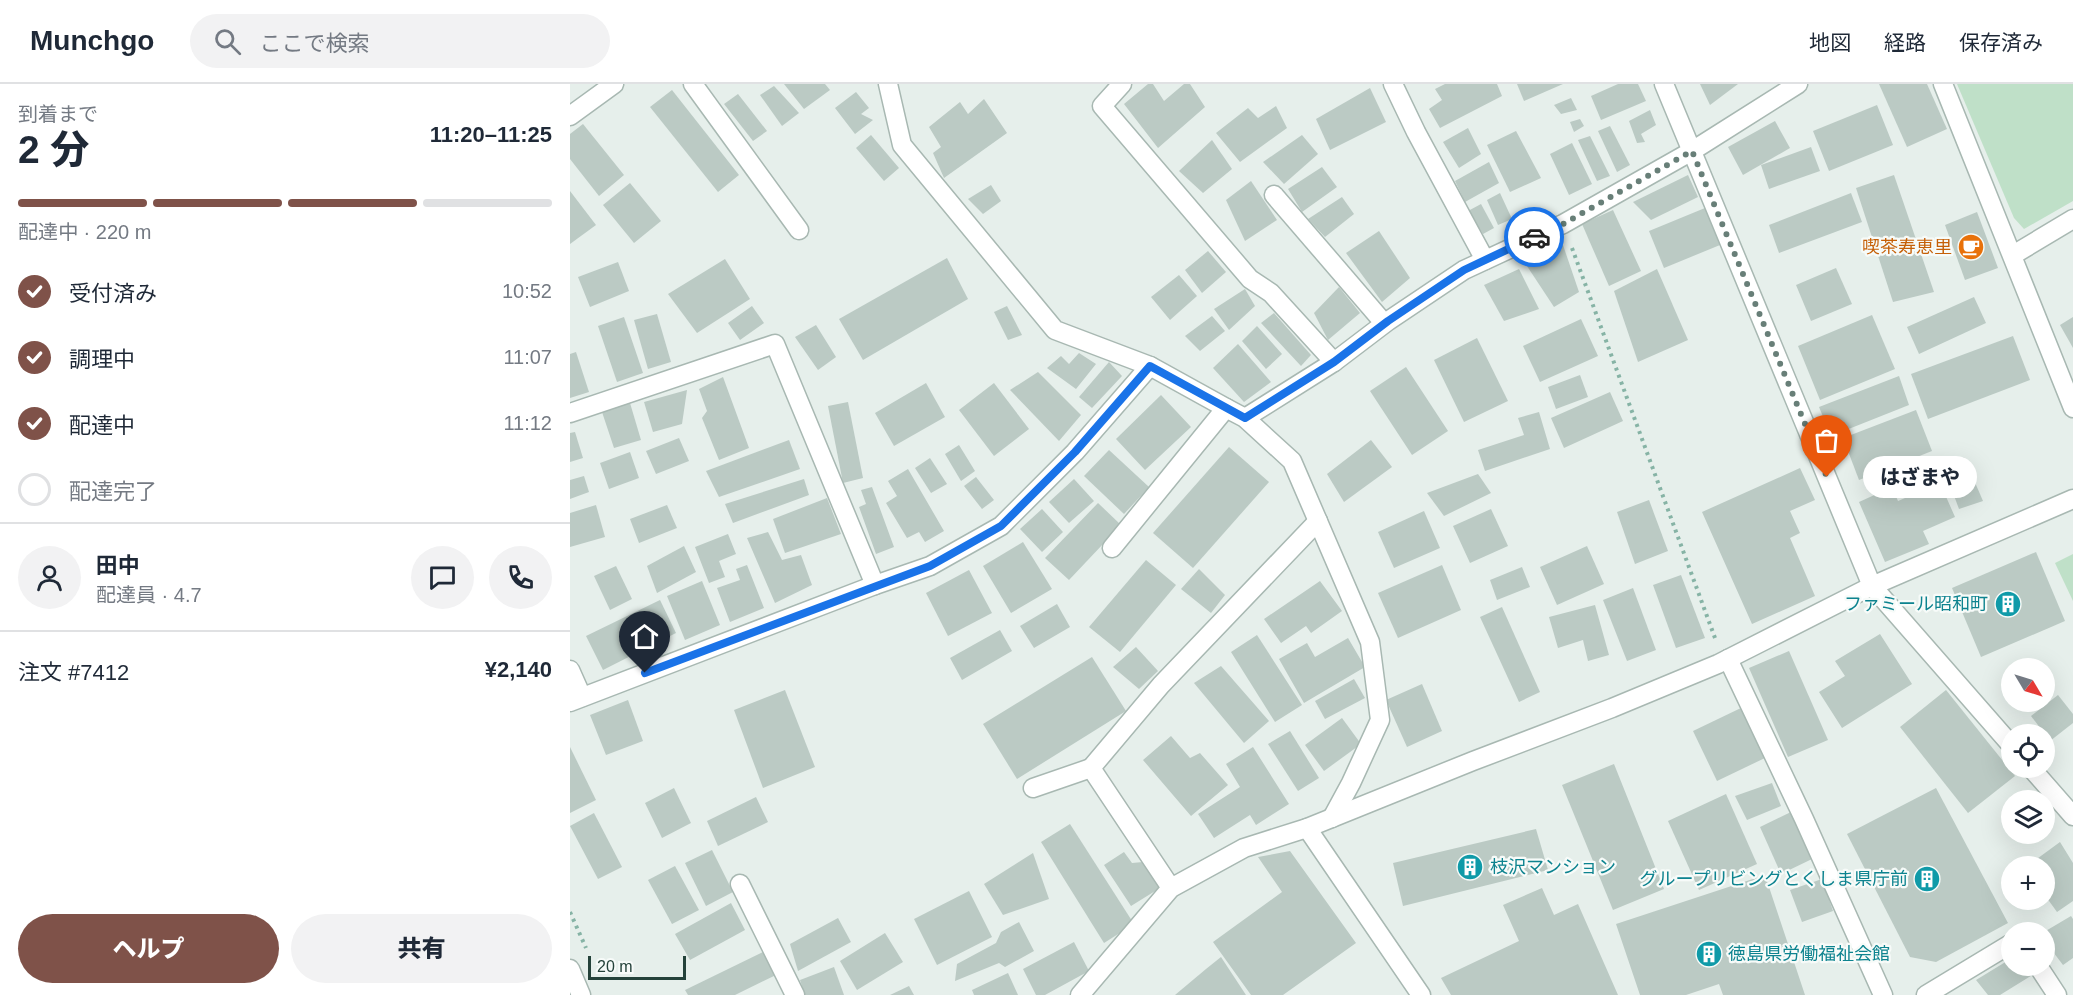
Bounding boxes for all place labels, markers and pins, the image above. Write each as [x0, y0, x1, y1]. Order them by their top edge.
cafe icon: 喫茶寿恵里 [1956, 232, 1986, 262]
place label: 喫茶寿恵里 [1862, 237, 1952, 257]
pin [1801, 415, 1852, 477]
callout: はざまや [1863, 456, 1977, 498]
building icon: ファミール昭和町 [1993, 589, 2023, 619]
place label: ファミール昭和町 [1844, 594, 1988, 614]
pin [619, 611, 670, 673]
building icon: 枝沢マンション [1455, 852, 1485, 882]
place label: 枝沢マンション [1490, 857, 1616, 877]
building icon: グループリビングとくしま県庁前 [1912, 864, 1942, 894]
place label: グループリビングとくしま県庁前 [1640, 869, 1908, 889]
building icon: 徳島県労働福祉会館 [1694, 939, 1724, 969]
place label: 徳島県労働福祉会館 [1728, 944, 1890, 964]

